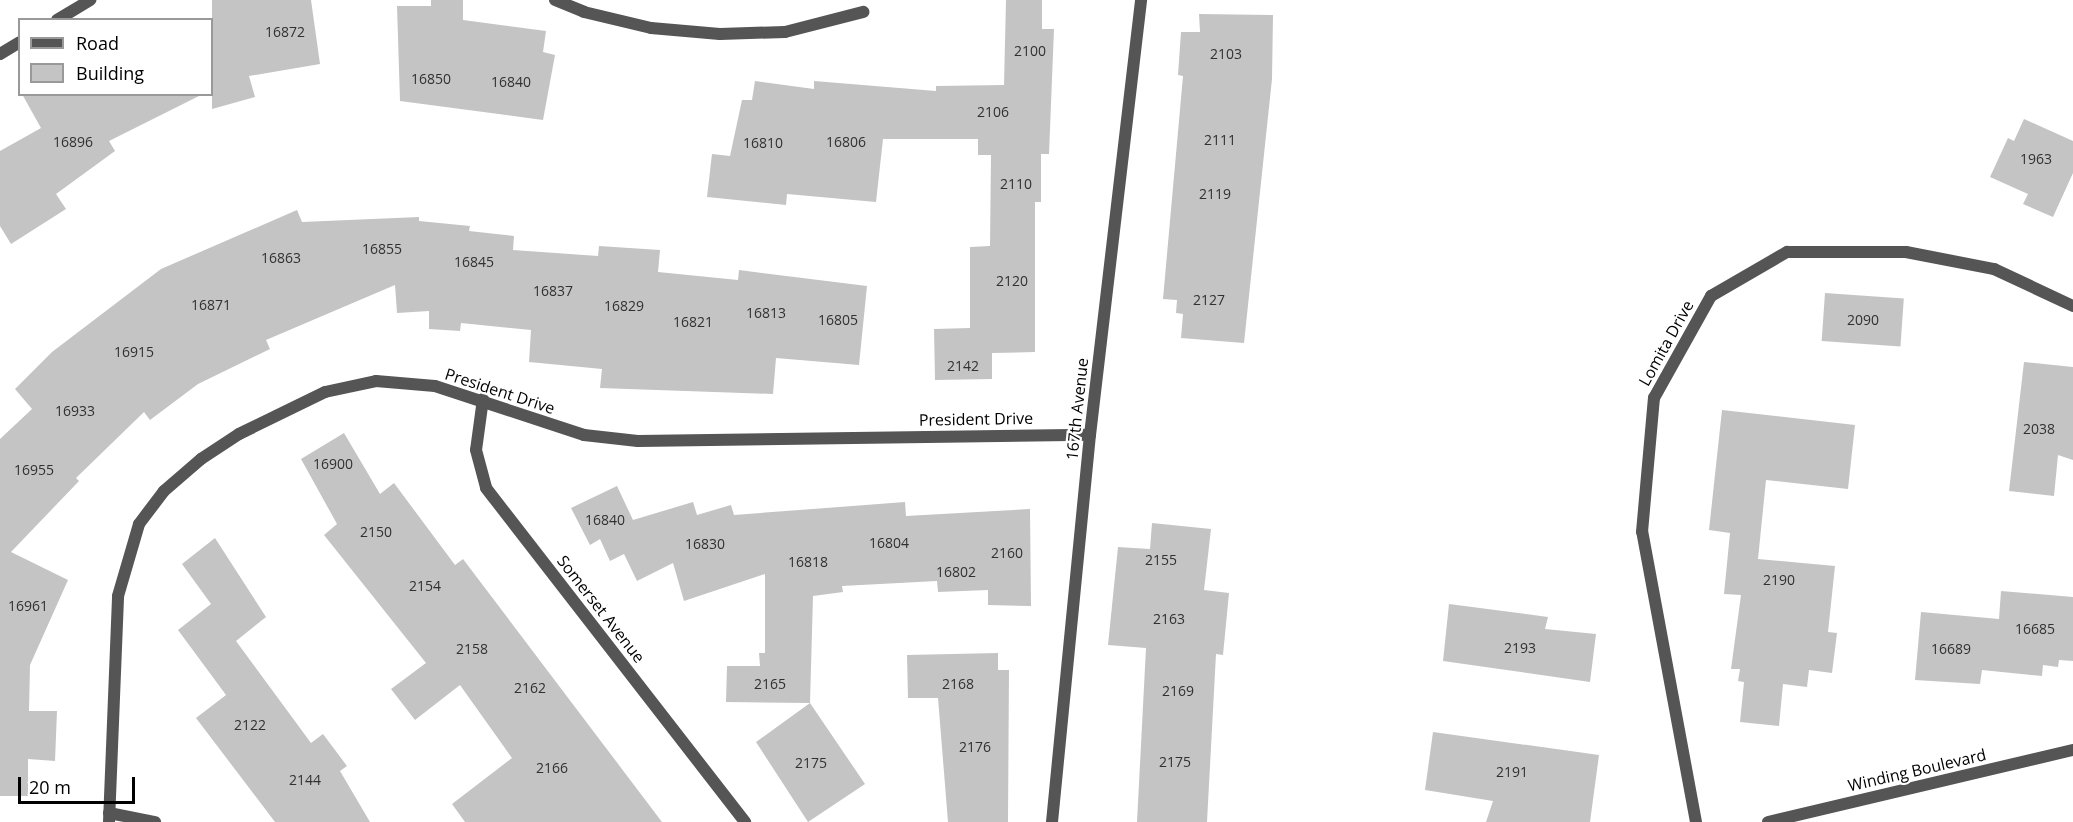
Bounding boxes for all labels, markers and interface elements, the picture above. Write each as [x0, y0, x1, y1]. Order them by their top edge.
legend [18, 18, 213, 96]
house number: 16872 [265, 24, 305, 40]
text: Road [76, 31, 119, 55]
house number: 2100 [1014, 43, 1046, 59]
house number: 2103 [1210, 46, 1242, 62]
text: Building [76, 61, 144, 85]
house number: 16850 [411, 71, 451, 87]
house number: 16840 [491, 74, 531, 90]
house number: 2106 [977, 104, 1009, 120]
house number: 2111 [1204, 132, 1236, 148]
house number: 16896 [53, 134, 93, 150]
house number: 16806 [826, 134, 866, 150]
house number: 16810 [743, 135, 783, 151]
house number: 1963 [2020, 151, 2052, 167]
house number: 2110 [1000, 176, 1032, 192]
house number: 2119 [1199, 186, 1231, 202]
house number: 16855 [362, 241, 402, 257]
house number: 16863 [261, 250, 301, 266]
house number: 16845 [454, 254, 494, 270]
house number: 2120 [996, 273, 1028, 289]
house number: 16837 [533, 283, 573, 299]
house number: 2127 [1193, 292, 1225, 308]
house number: 16871 [191, 297, 231, 313]
street label: Lomita Drive [1635, 297, 1697, 389]
house number: 16829 [604, 298, 644, 314]
house number: 16813 [746, 305, 786, 321]
house number: 16805 [818, 312, 858, 328]
house number: 2090 [1847, 312, 1879, 328]
house number: 16821 [673, 314, 713, 330]
house number: 16915 [114, 344, 154, 360]
street label: 167th Avenue [1062, 357, 1092, 461]
house number: 2142 [947, 358, 979, 374]
street label: President Drive [443, 364, 557, 418]
house number: 16933 [55, 403, 95, 419]
street label: President Drive [919, 408, 1033, 430]
house number: 2038 [2023, 421, 2055, 437]
house number: 16900 [313, 456, 353, 472]
house number: 16955 [14, 462, 54, 478]
house number: 16840 [585, 512, 625, 528]
house number: 2150 [360, 524, 392, 540]
house number: 16804 [869, 535, 909, 551]
house number: 16830 [685, 536, 725, 552]
house number: 2160 [991, 545, 1023, 561]
street label: Somerset Avenue [553, 552, 649, 666]
house number: 2155 [1145, 552, 1177, 568]
house number: 16818 [788, 554, 828, 570]
house number: 16802 [936, 564, 976, 580]
house number: 2190 [1763, 572, 1795, 588]
house number: 2154 [409, 578, 441, 594]
house number: 16961 [8, 598, 48, 614]
house number: 2163 [1153, 611, 1185, 627]
house number: 16685 [2015, 621, 2055, 637]
house number: 2193 [1504, 640, 1536, 656]
house number: 2158 [456, 641, 488, 657]
house number: 16689 [1931, 641, 1971, 657]
house number: 2165 [754, 676, 786, 692]
house number: 2168 [942, 676, 974, 692]
house number: 2162 [514, 680, 546, 696]
house number: 2169 [1162, 683, 1194, 699]
house number: 2122 [234, 717, 266, 733]
house number: 2176 [959, 739, 991, 755]
street label: Winding Boulevard [1846, 745, 1988, 795]
house number: 2175 [1159, 754, 1191, 770]
house number: 2175 [795, 755, 827, 771]
house number: 2166 [536, 760, 568, 776]
house number: 2191 [1496, 764, 1528, 780]
scale bar [21, 765, 138, 803]
house number: 2144 [289, 772, 321, 788]
text: 20 m [29, 775, 71, 799]

